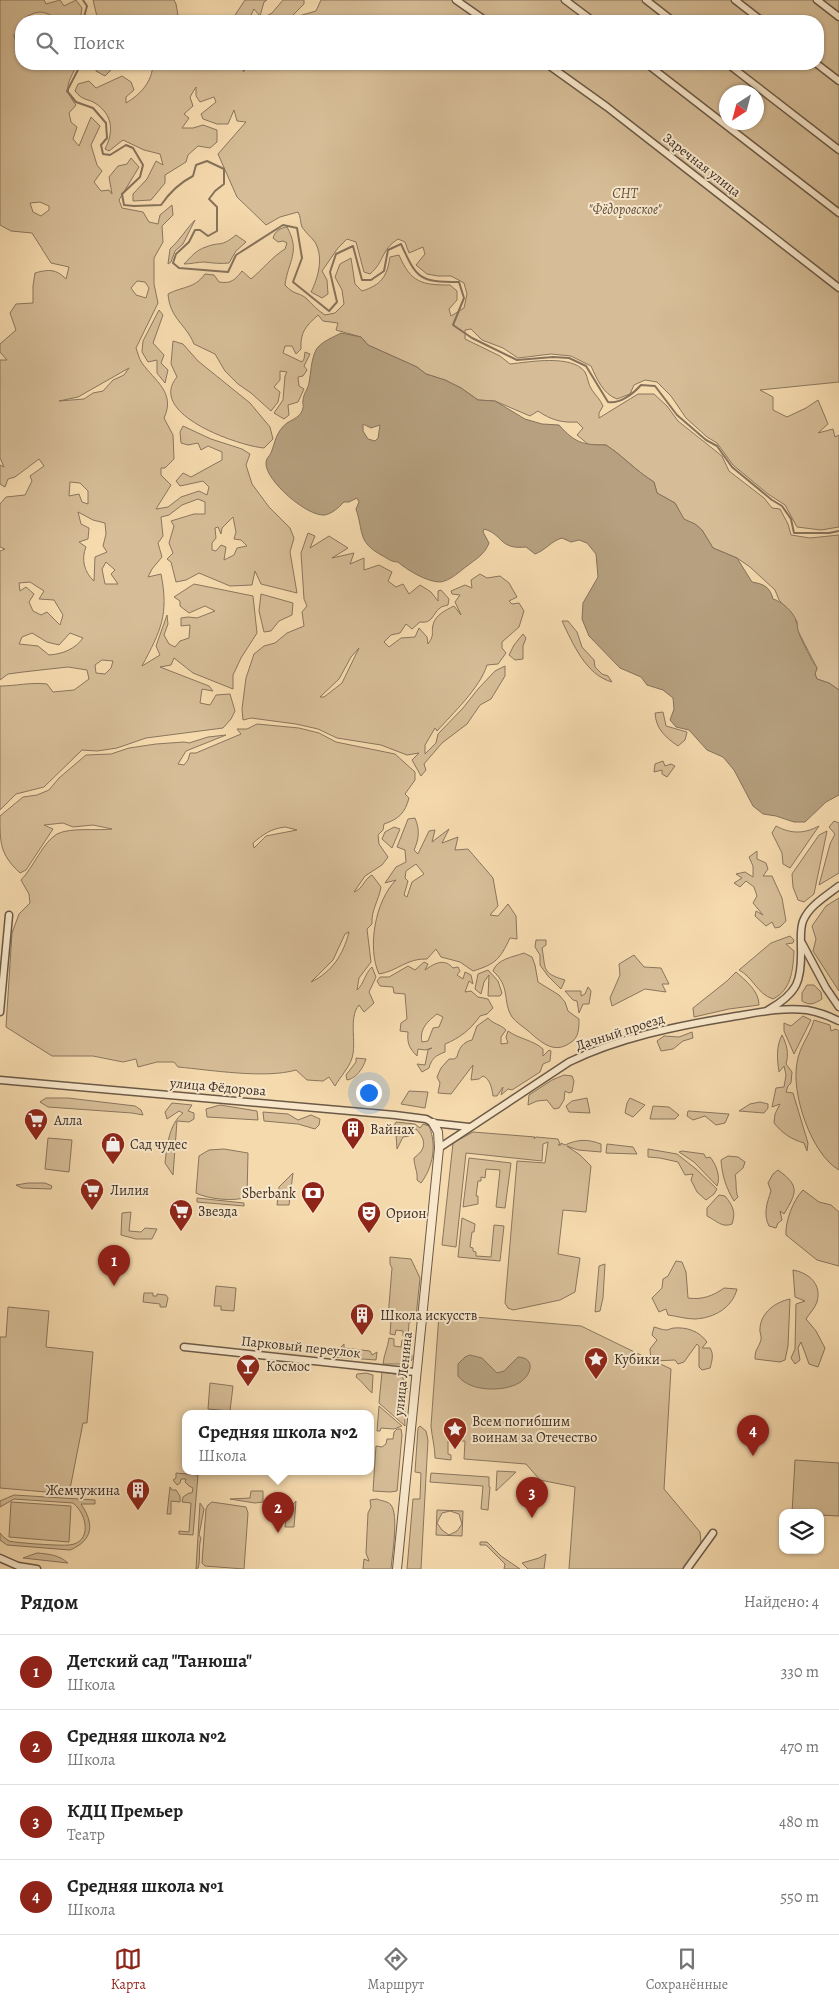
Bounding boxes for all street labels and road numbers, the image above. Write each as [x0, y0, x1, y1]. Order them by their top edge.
street label: Заречная улица [659, 129, 745, 202]
street label: Дачный проезд [573, 1009, 667, 1055]
street label: улица Фёдорова [168, 1073, 267, 1101]
street label: улица Ленина [389, 1330, 417, 1418]
street label: Парковый переулок [240, 1331, 362, 1363]

